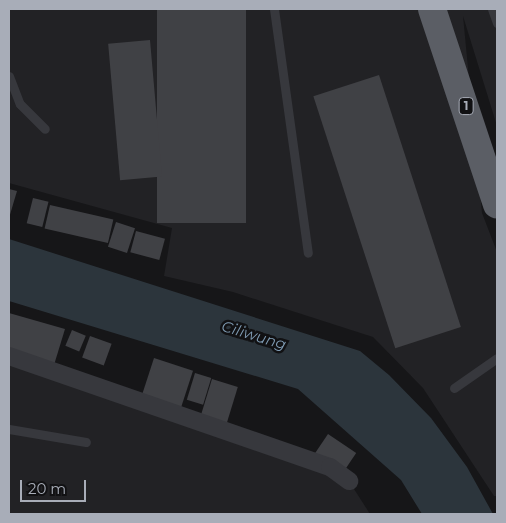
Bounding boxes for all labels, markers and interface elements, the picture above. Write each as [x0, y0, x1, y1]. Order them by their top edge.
road number: 1 [458, 96, 474, 115]
water label: Ciliwung [220, 317, 288, 353]
scale bar [22, 470, 89, 502]
text: 20 m [28, 479, 66, 498]

